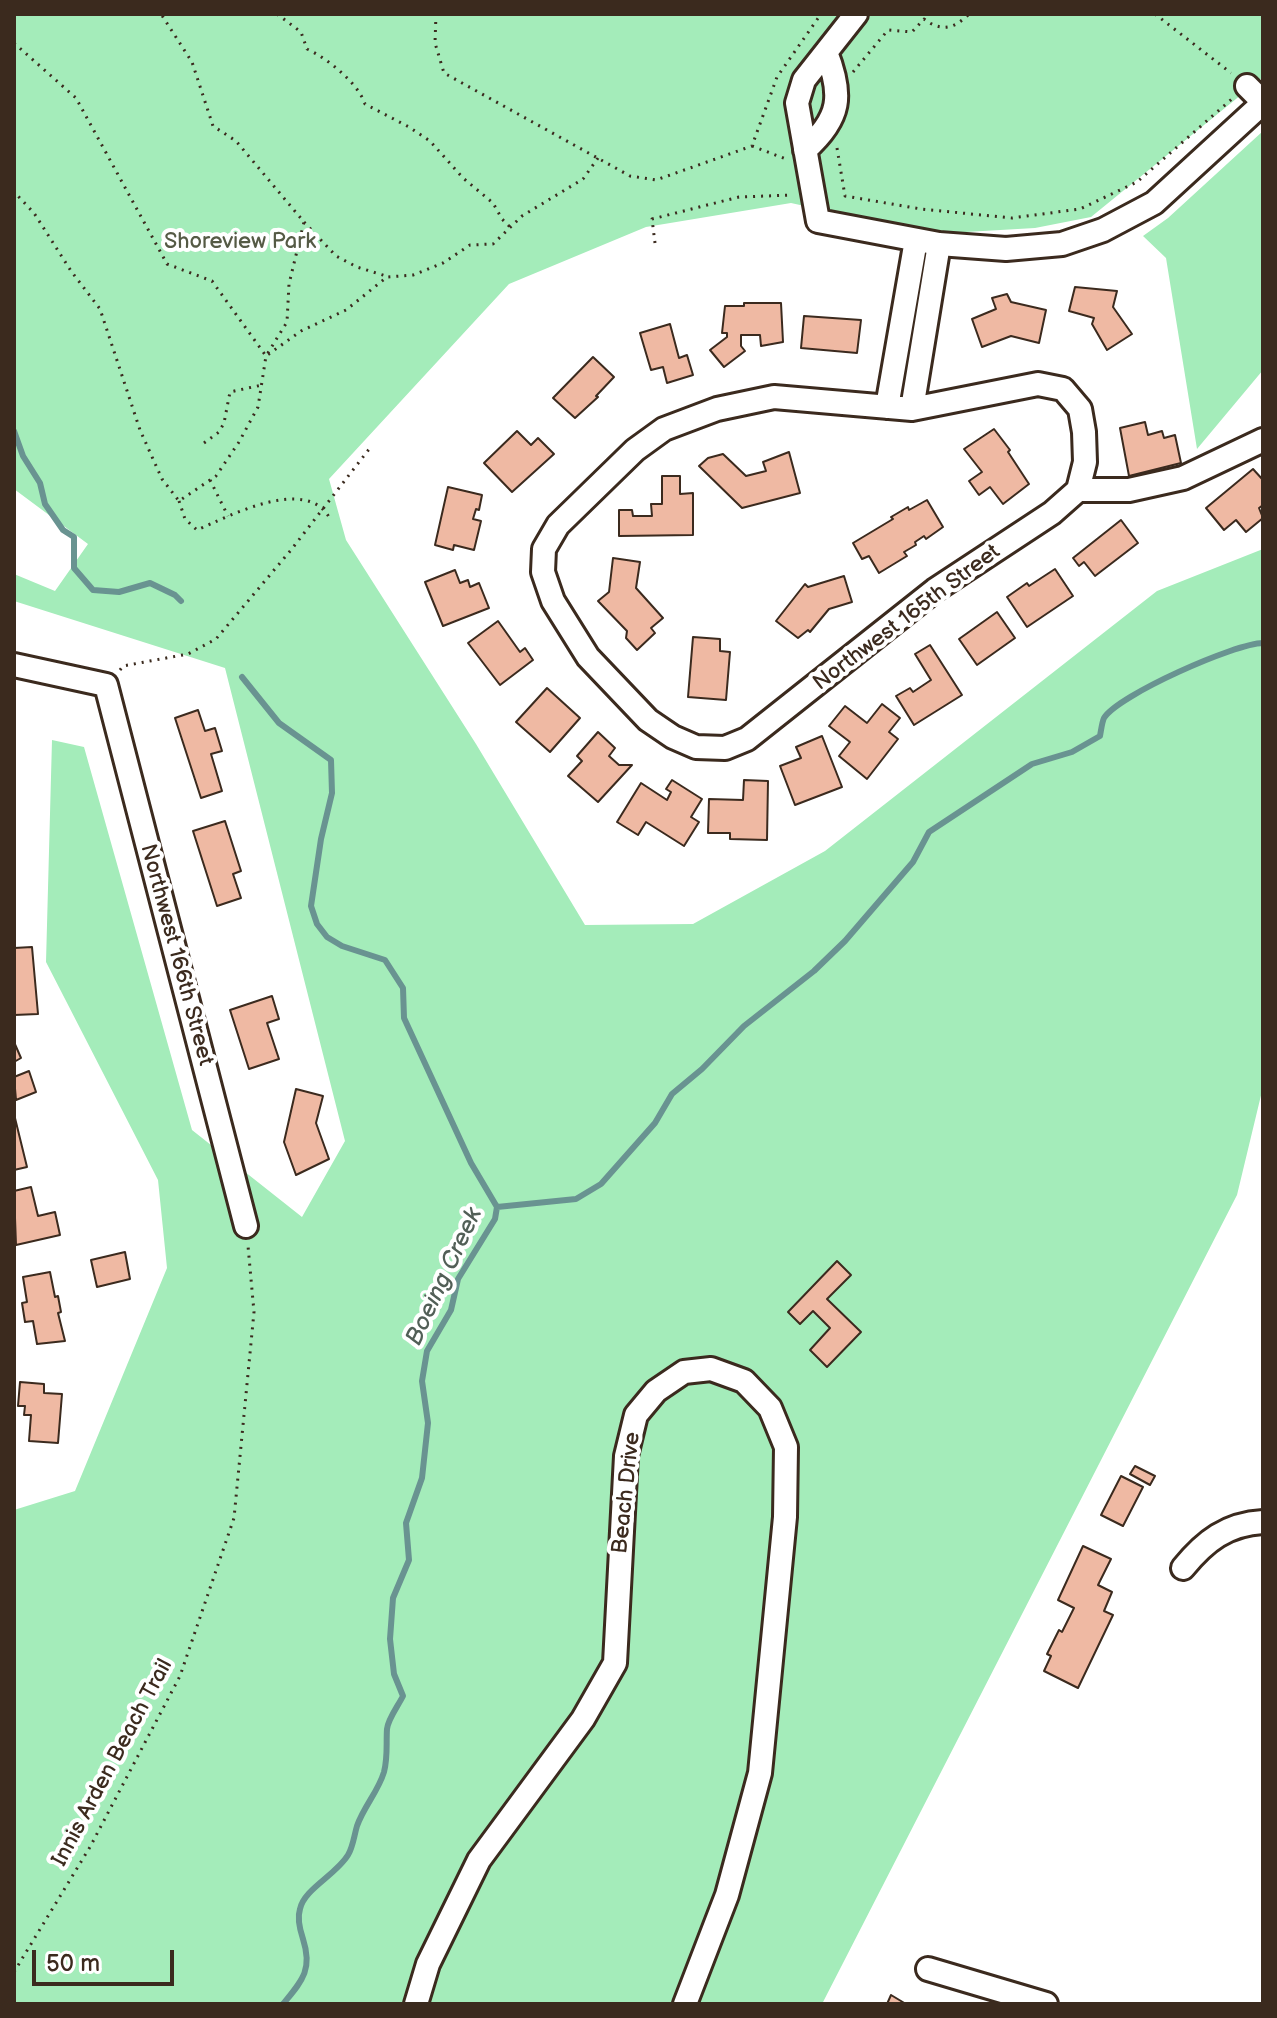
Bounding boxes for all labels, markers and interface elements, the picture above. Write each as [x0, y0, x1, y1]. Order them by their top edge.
park label: Shoreview Park [164, 229, 316, 255]
street label: Northwest 165th Street [808, 539, 1006, 697]
street label: Northwest 166th Street [134, 842, 218, 1068]
water label: Boeing Creek [401, 1204, 489, 1350]
street label: Beach Drive [607, 1431, 647, 1555]
street label: Innis Arden Beach Trail [47, 1655, 179, 1871]
scale bar [36, 1934, 178, 1984]
text: 50 m [46, 1949, 100, 1978]

